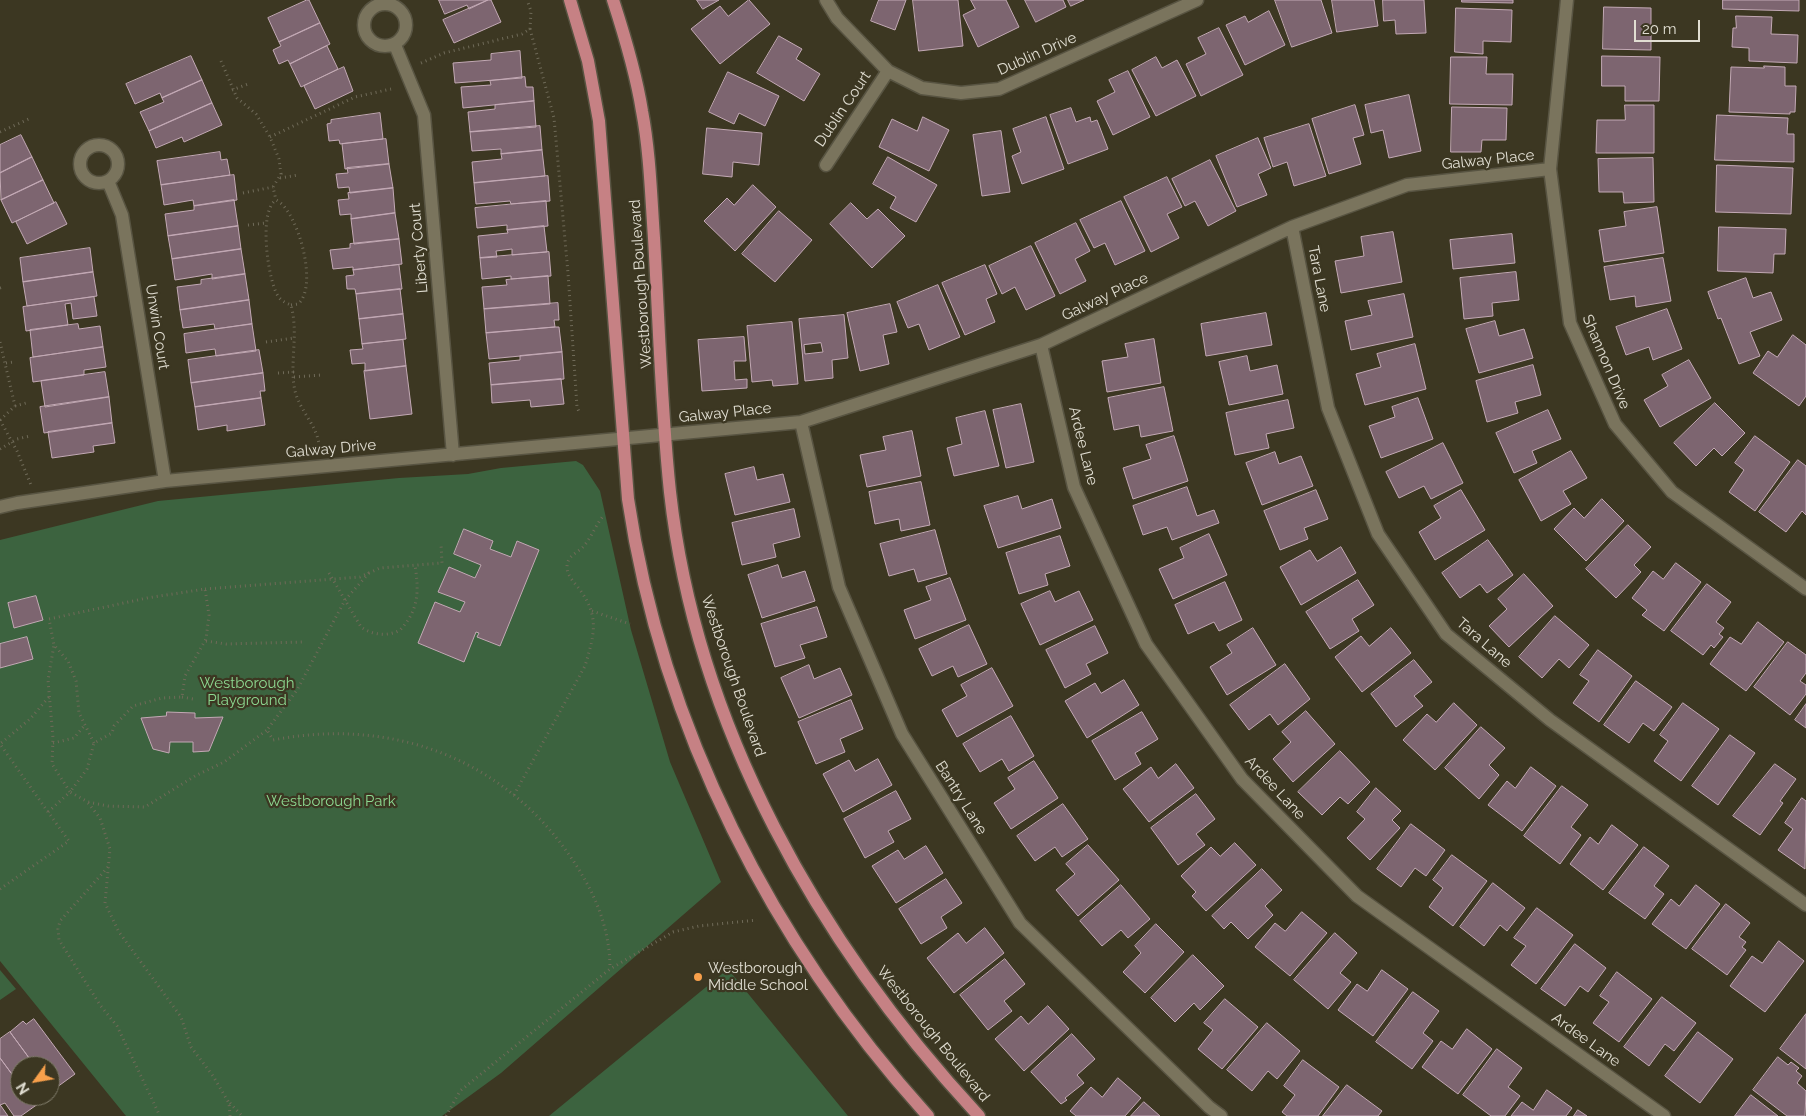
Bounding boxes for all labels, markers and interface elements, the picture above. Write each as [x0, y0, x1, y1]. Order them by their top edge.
scale bar [1636, 10, 1702, 42]
text: 20 m [1642, 20, 1677, 38]
street label: Dublin Drive [995, 29, 1079, 79]
street label: Dublin Court [811, 68, 875, 150]
street label: Galway Place [1441, 146, 1535, 174]
street label: Westborough Boulevard [626, 199, 656, 369]
street label: Liberty Court [406, 202, 432, 294]
street label: Tara Lane [1304, 244, 1334, 314]
street label: Galway Place [1059, 269, 1151, 325]
street label: Unwin Court [141, 283, 173, 371]
street label: Shannon Drive [1578, 312, 1634, 412]
street label: Galway Place [678, 399, 772, 427]
street label: Ardee Lane [1065, 405, 1101, 487]
street label: Galway Drive [285, 436, 377, 462]
street label: Westborough Boulevard [697, 593, 769, 759]
street label: Tara Lane [1453, 614, 1515, 672]
park label: Westborough Playground [200, 674, 294, 709]
street label: Ardee Lane [1241, 752, 1309, 824]
street label: Bantry Lane [931, 758, 991, 838]
park label: Westborough Park [266, 792, 396, 810]
place label: Westborough Middle School [708, 959, 808, 994]
street label: Westborough Boulevard [873, 962, 993, 1106]
marker: Westborough Middle School [692, 971, 704, 983]
street label: Ardee Lane [1548, 1009, 1624, 1071]
north arrow [10, 1056, 60, 1106]
text: N [14, 1080, 33, 1097]

